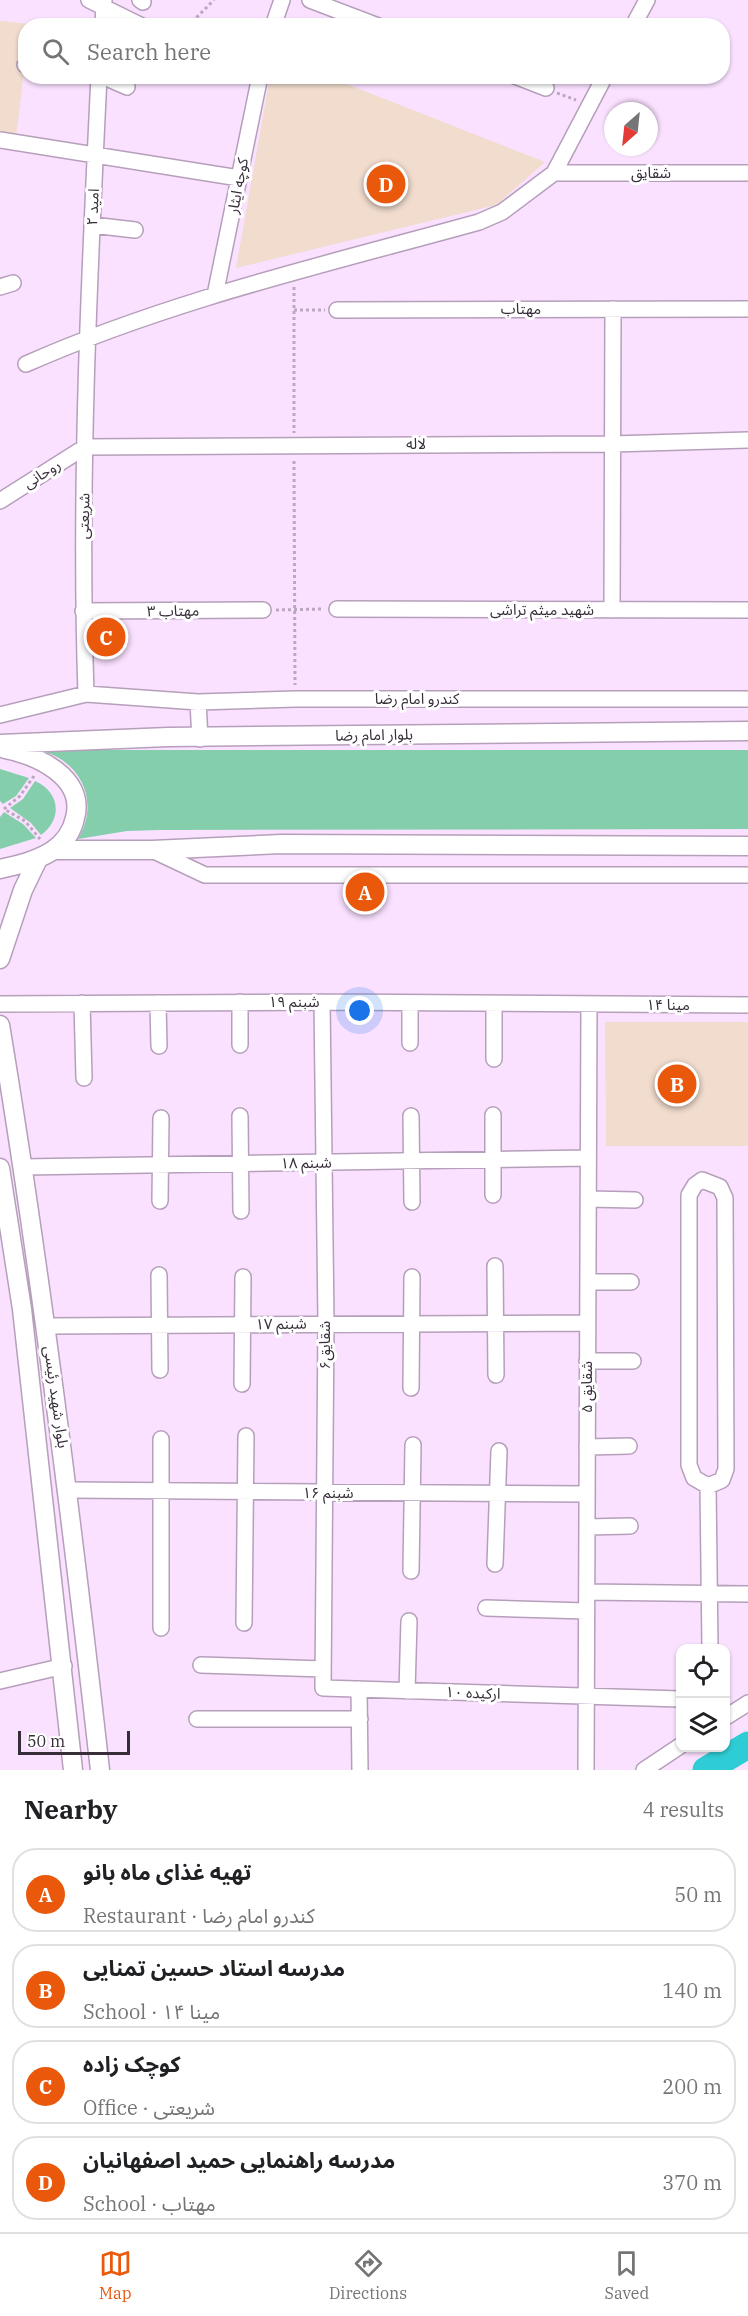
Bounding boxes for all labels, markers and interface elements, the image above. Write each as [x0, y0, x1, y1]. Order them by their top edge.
search box [18, 18, 730, 84]
icon: search [39, 35, 72, 68]
text: Search here [87, 37, 211, 66]
north arrow [604, 102, 658, 156]
street label: کوچه ایثار [223, 156, 253, 217]
pin: D [366, 162, 406, 207]
street label: شقایق [631, 163, 671, 183]
street label: امید ۲ [82, 188, 103, 226]
street label: مهتاب [501, 299, 541, 318]
street label: لاله [406, 434, 426, 453]
street label: روحانی [20, 455, 64, 492]
street label: شریعتی [74, 492, 93, 539]
street label: شهید میثم تراشی [490, 600, 594, 621]
street label: مهتاب ۳ [147, 601, 199, 620]
pin: C [86, 614, 126, 660]
street label: کندرو امام رضا [375, 689, 460, 710]
street label: بلوار امام رضا [335, 724, 413, 747]
pin: A [346, 870, 385, 914]
street label: شبنم ۱۹ [268, 992, 320, 1013]
street label: مینا ۱۴ [646, 995, 690, 1014]
your location [345, 996, 374, 1025]
pin: B [658, 1062, 696, 1106]
street label: شبنم ۱۸ [280, 1153, 332, 1174]
street label: شبنم ۱۷ [255, 1314, 307, 1335]
street label: شقایق۶ [315, 1320, 335, 1369]
street label: بلوار شهید رئیسی [40, 1345, 73, 1449]
street label: شقایق ۵ [577, 1361, 597, 1413]
street label: شبنم ۱۶ [302, 1483, 354, 1504]
map controls [676, 1644, 730, 1752]
button: locate [676, 1644, 730, 1698]
street label: ارکیده ۱۰ [445, 1682, 501, 1703]
button: layers [676, 1698, 730, 1752]
scale bar [18, 1728, 130, 1756]
text: 50 m [27, 1731, 65, 1751]
text: Nearby [24, 1792, 118, 1826]
text: 4 results [643, 1796, 724, 1823]
text: تهیه غذای ماه بانو [83, 1857, 252, 1886]
text: A [39, 1881, 52, 1908]
text: 50 m [674, 1881, 722, 1908]
text: Restaurant · کندرو امام رضا [83, 1902, 315, 1929]
text: مدرسه استاد حسین تمنایی [83, 1953, 345, 1982]
text: B [38, 1977, 53, 2004]
text: 140 m [662, 1977, 722, 2004]
text: School · مینا ۱۴ [83, 1998, 220, 2025]
text: کوچک زاده [83, 2049, 181, 2078]
text: C [39, 2073, 52, 2100]
text: 200 m [662, 2073, 722, 2100]
text: Office · شریعتی [83, 2094, 215, 2121]
text: مدرسه راهنمایی حمید اصفهانیان [83, 2145, 395, 2174]
text: D [38, 2169, 53, 2196]
text: 370 m [662, 2169, 722, 2196]
text: School · مهتاب [83, 2190, 216, 2217]
tab: Map [99, 2247, 132, 2303]
tab: Directions [329, 2247, 407, 2303]
tab: Saved [604, 2247, 649, 2303]

